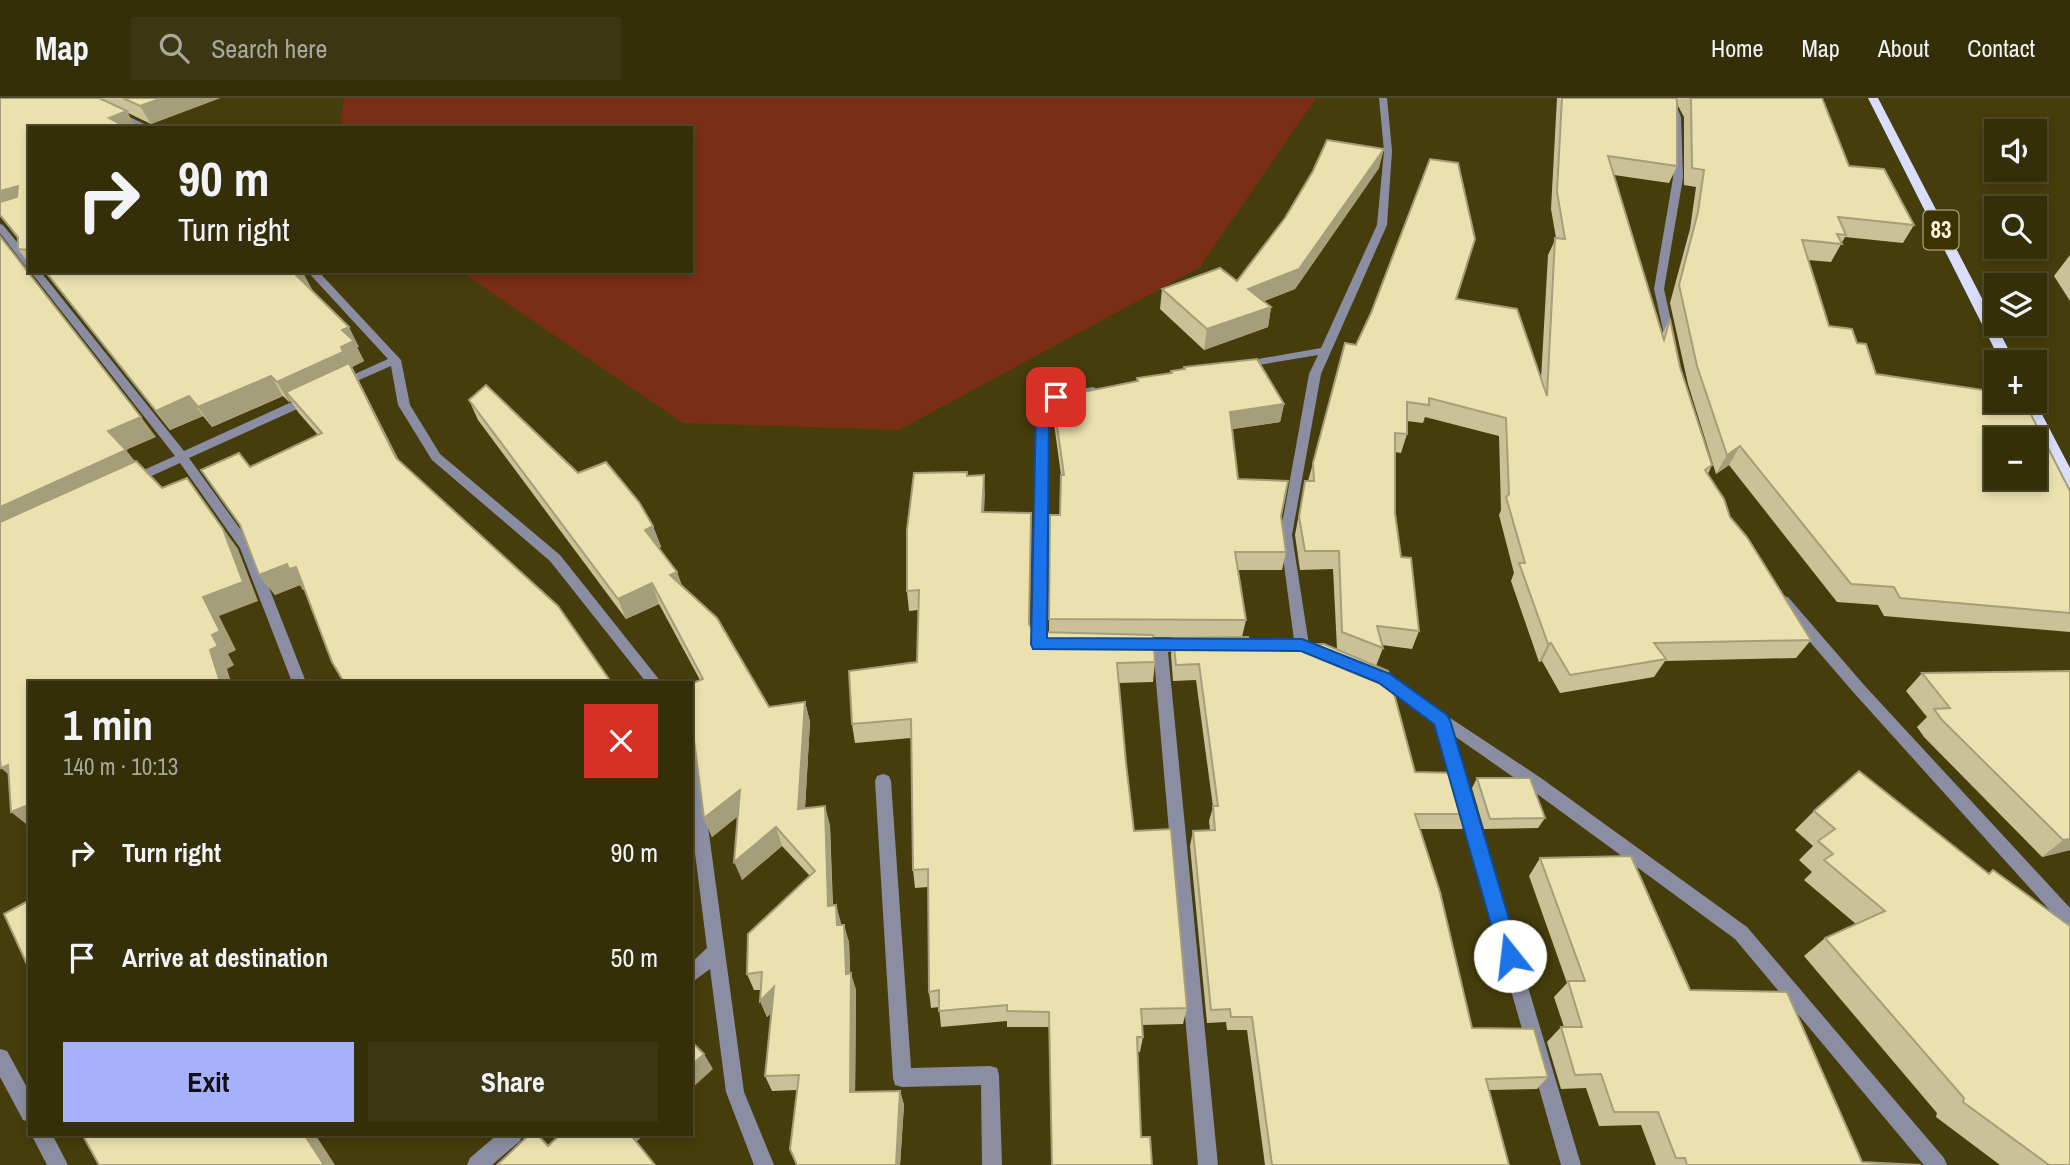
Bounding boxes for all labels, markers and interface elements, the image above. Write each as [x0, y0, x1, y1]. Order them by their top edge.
search box [131, 17, 621, 80]
text: Map [35, 26, 89, 70]
icon: search [155, 29, 193, 67]
text: Search here [211, 31, 327, 66]
text: Home [1711, 32, 1763, 64]
text: Map [1801, 32, 1840, 64]
text: About [1878, 32, 1929, 64]
text: Contact [1967, 32, 2035, 64]
map controls [1984, 119, 2047, 490]
button: sound [1984, 119, 2047, 182]
text: 90 m [178, 145, 270, 211]
icon: right [63, 154, 154, 245]
button: search [1984, 196, 2047, 259]
text: Turn right [178, 208, 290, 251]
road number: 83 [1924, 211, 1958, 250]
button: layers [1984, 273, 2047, 336]
button: + [1984, 350, 2047, 413]
pin [1026, 367, 1086, 427]
icon: arrive [1037, 378, 1075, 416]
button: − [1984, 427, 2047, 490]
text: 1 min [63, 697, 153, 753]
button: close [584, 704, 658, 778]
text: 140 m · 10:13 [63, 751, 178, 782]
icon: right [63, 834, 101, 872]
text: Turn right [122, 835, 221, 870]
text: 90 m [611, 835, 658, 870]
position arrow [1473, 919, 1547, 993]
icon: arrive [63, 939, 101, 977]
text: Arrive at destination [122, 940, 328, 975]
text: 50 m [611, 940, 658, 975]
button: Exit [63, 1042, 354, 1122]
button: Share [368, 1042, 658, 1122]

